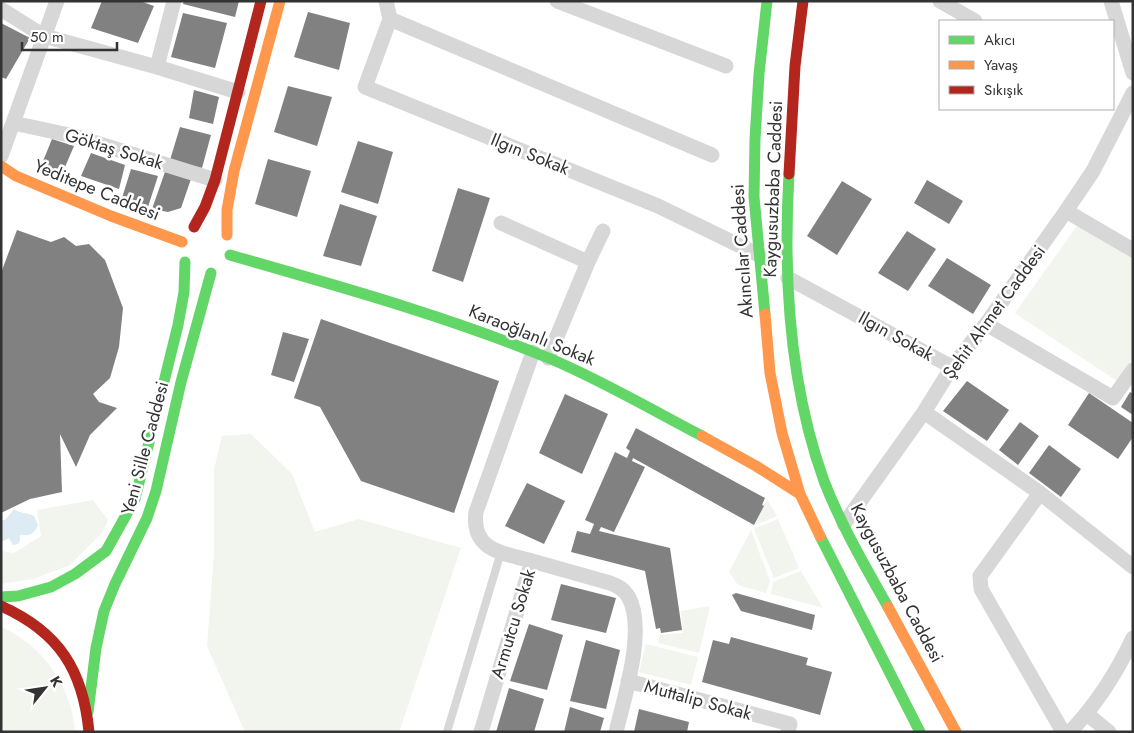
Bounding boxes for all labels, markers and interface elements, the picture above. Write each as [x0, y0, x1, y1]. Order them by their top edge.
scale bar [22, 20, 118, 52]
legend [939, 20, 1114, 110]
text: 50 m [30, 26, 64, 48]
text: Akıcı [984, 29, 1015, 51]
text: Yavaş [984, 54, 1018, 76]
text: Sıkışık [984, 79, 1024, 101]
street label: Kaygusuzbaba Caddesi [757, 100, 789, 278]
street label: Göktaş Sokak [62, 122, 166, 176]
street label: Ilgın Sokak [487, 126, 573, 182]
street label: Yeditepe Caddesi [30, 153, 164, 227]
street label: Akıncılar Caddesi [724, 183, 760, 319]
street label: Şehit Ahmet Caddesi [936, 240, 1052, 384]
street label: Karaoğlanlı Sokak [465, 298, 599, 372]
street label: Ilgın Sokak [854, 305, 938, 367]
street label: Yeni Sille Caddesi [115, 378, 175, 518]
street label: Kaygusuzbaba Caddesi [844, 499, 950, 667]
street label: Armutcu Sokak [484, 566, 542, 682]
north arrow [20, 663, 70, 713]
text: K [45, 672, 67, 691]
street label: Muttalip Sokak [642, 673, 755, 727]

